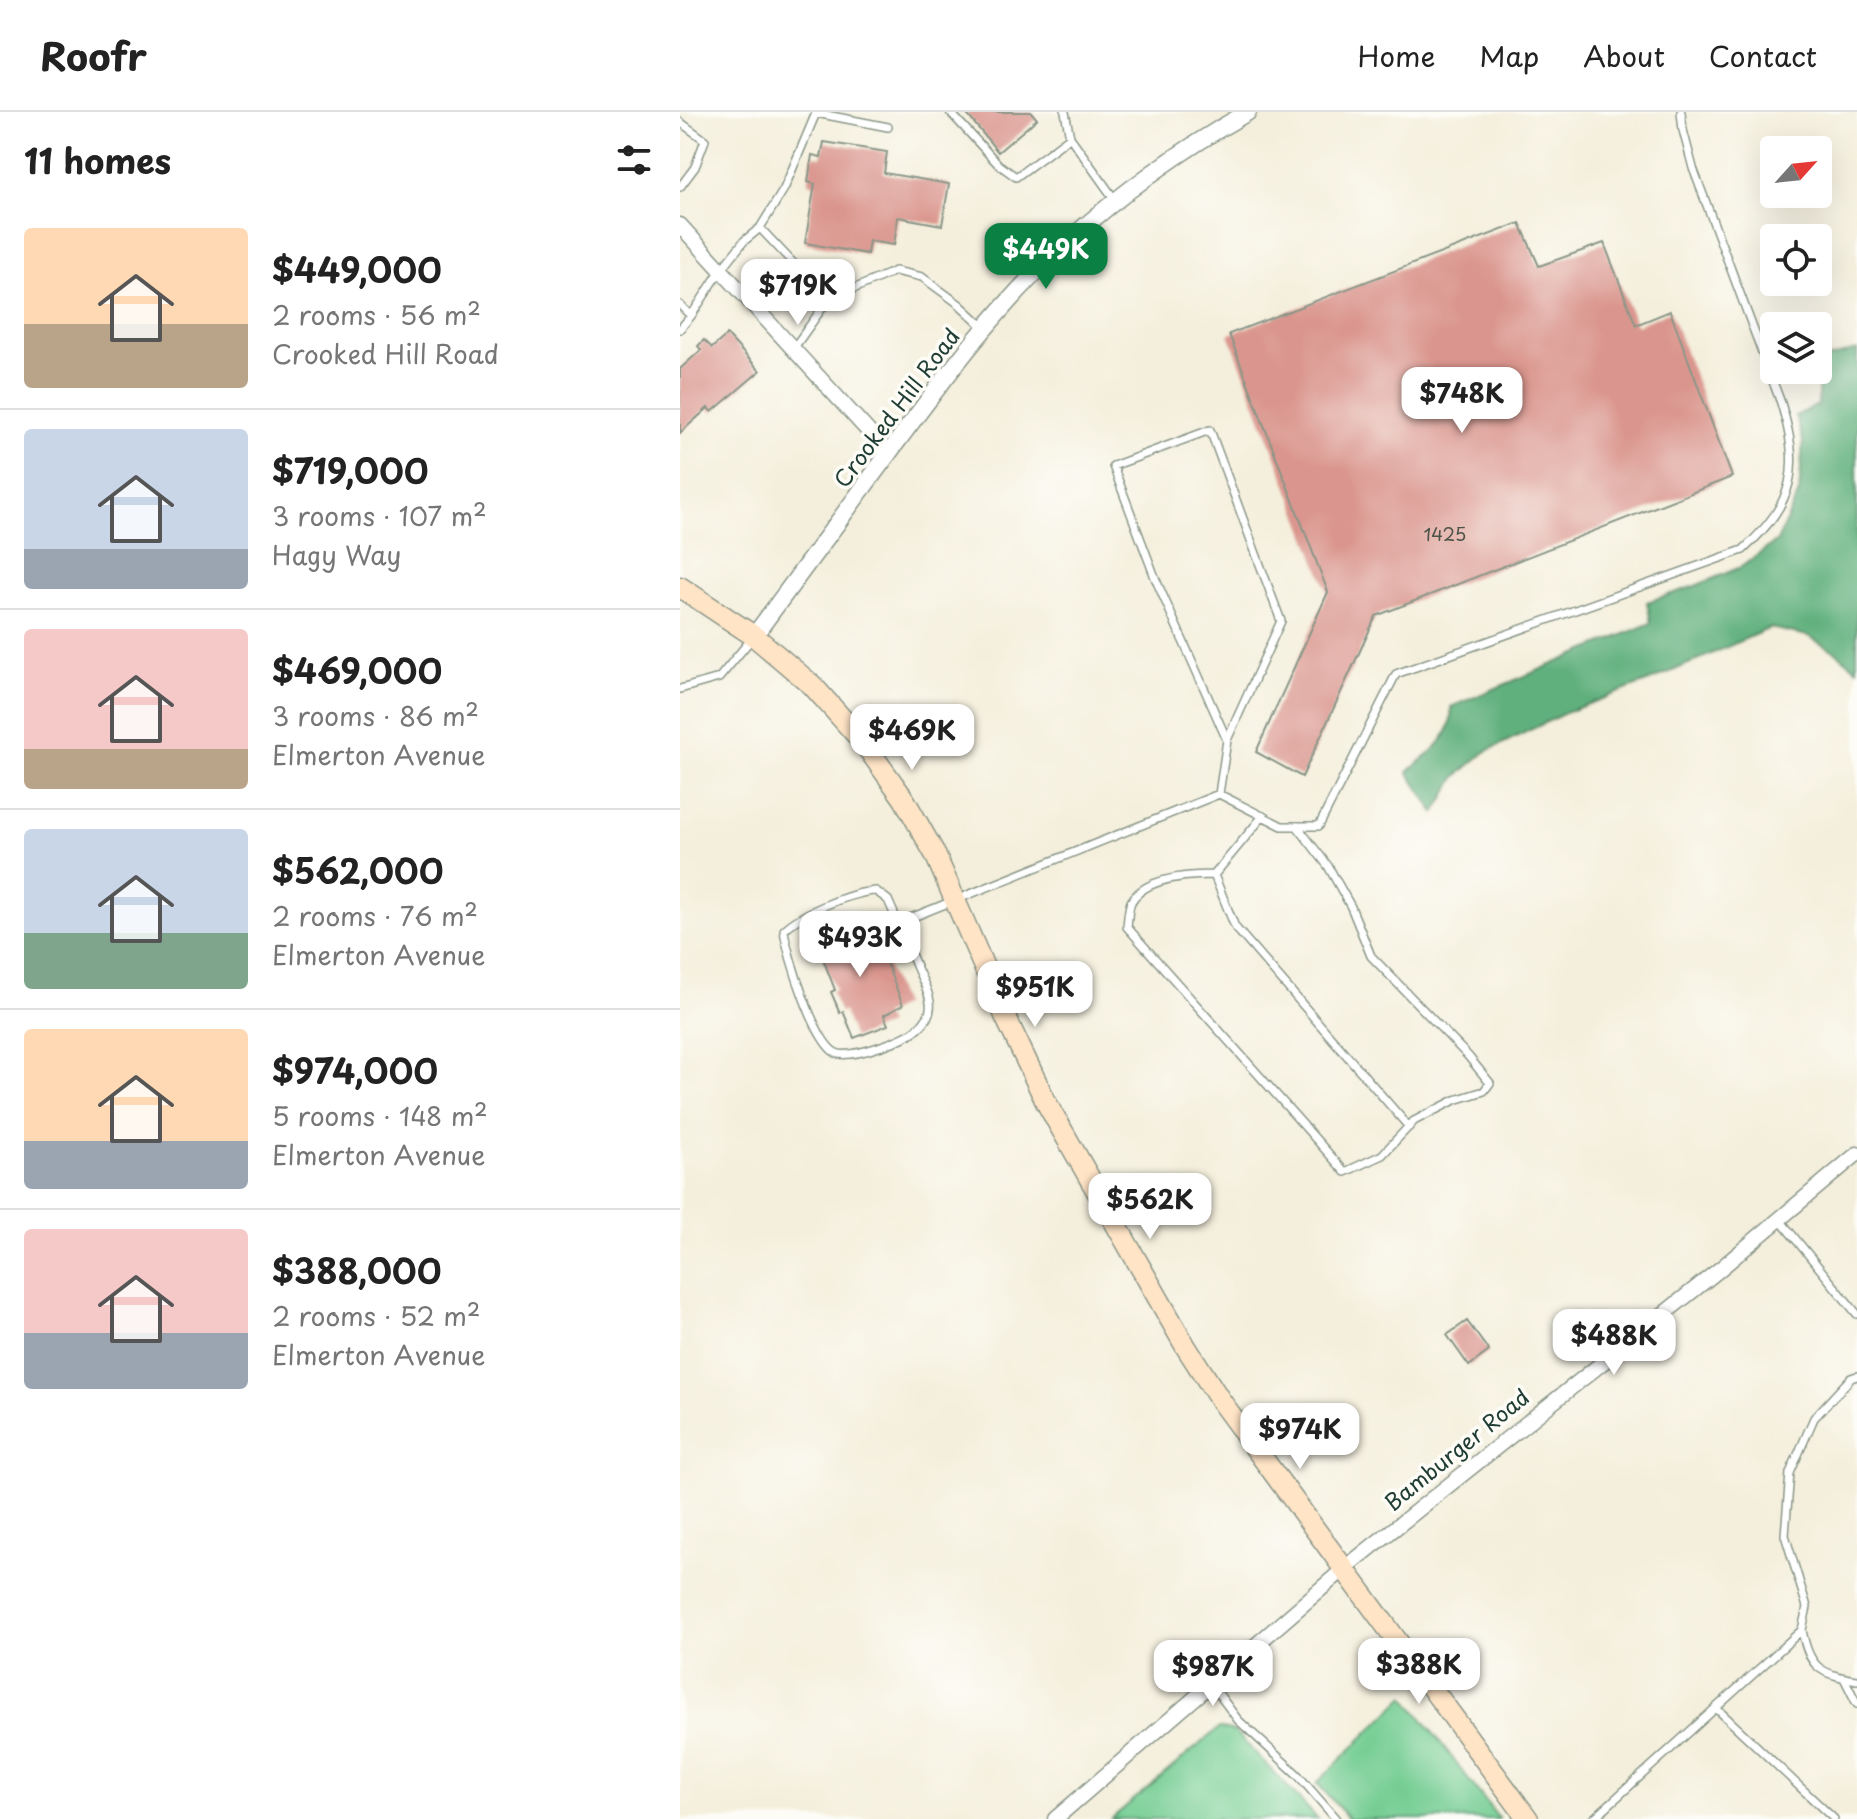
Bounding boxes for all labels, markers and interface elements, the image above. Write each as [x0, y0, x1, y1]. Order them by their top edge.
text: Roofr [40, 27, 147, 84]
text: Home [1357, 34, 1435, 77]
text: Map [1479, 34, 1539, 77]
text: About [1583, 34, 1665, 77]
text: Contact [1709, 34, 1817, 77]
text: 11 homes [24, 134, 171, 186]
north arrow [1760, 136, 1832, 208]
map controls [1760, 136, 1832, 384]
icon: filters [612, 138, 656, 182]
pin: $449K [990, 223, 1102, 291]
button: locate [1760, 224, 1832, 296]
text: $449K [1003, 229, 1089, 268]
text: $449,000 [272, 243, 442, 295]
pin: $719K [742, 259, 854, 327]
icon: home [88, 260, 184, 356]
text: $719K [759, 265, 837, 304]
text: 2 rooms · 56 m² [272, 295, 481, 334]
button: layers [1760, 312, 1832, 384]
street label: Crooked Hill Road [825, 320, 967, 494]
text: Crooked Hill Road [272, 334, 499, 373]
pin: $748K [1406, 367, 1518, 435]
text: $748K [1420, 373, 1505, 412]
text: $719,000 [272, 444, 429, 496]
icon: home [88, 461, 184, 557]
text: 3 rooms · 107 m² [272, 496, 487, 535]
house number: 1425 [1424, 520, 1466, 547]
text: Hagy Way [272, 535, 401, 574]
text: $469,000 [272, 644, 442, 696]
icon: home [88, 661, 184, 757]
text: 3 rooms · 86 m² [272, 696, 479, 735]
pin: $469K [856, 704, 968, 772]
text: $469K [868, 710, 956, 749]
text: Elmerton Avenue [272, 735, 485, 774]
text: $562,000 [272, 844, 443, 896]
icon: home [88, 861, 184, 957]
text: 2 rooms · 76 m² [272, 896, 478, 935]
pin: $493K [804, 911, 916, 979]
text: $493K [817, 917, 903, 956]
text: Elmerton Avenue [272, 935, 485, 974]
pin: $951K [979, 961, 1091, 1029]
text: $951K [996, 967, 1074, 1006]
text: $974,000 [272, 1044, 438, 1096]
icon: home [88, 1061, 184, 1157]
text: 5 rooms · 148 m² [272, 1096, 488, 1135]
text: Elmerton Avenue [272, 1135, 485, 1174]
pin: $562K [1094, 1173, 1206, 1241]
text: $562K [1106, 1179, 1194, 1218]
text: $388,000 [272, 1244, 441, 1296]
icon: home [88, 1261, 184, 1357]
text: 2 rooms · 52 m² [272, 1296, 480, 1335]
pin: $488K [1558, 1309, 1670, 1377]
text: $488K [1571, 1315, 1657, 1354]
text: Elmerton Avenue [272, 1335, 485, 1374]
street label: Bamburger Road [1376, 1380, 1536, 1518]
pin: $974K [1244, 1403, 1356, 1471]
text: $974K [1258, 1409, 1342, 1448]
pin: $388K [1363, 1638, 1475, 1706]
pin: $987K [1157, 1640, 1269, 1708]
text: $388K [1376, 1644, 1462, 1683]
text: $987K [1172, 1646, 1254, 1685]

